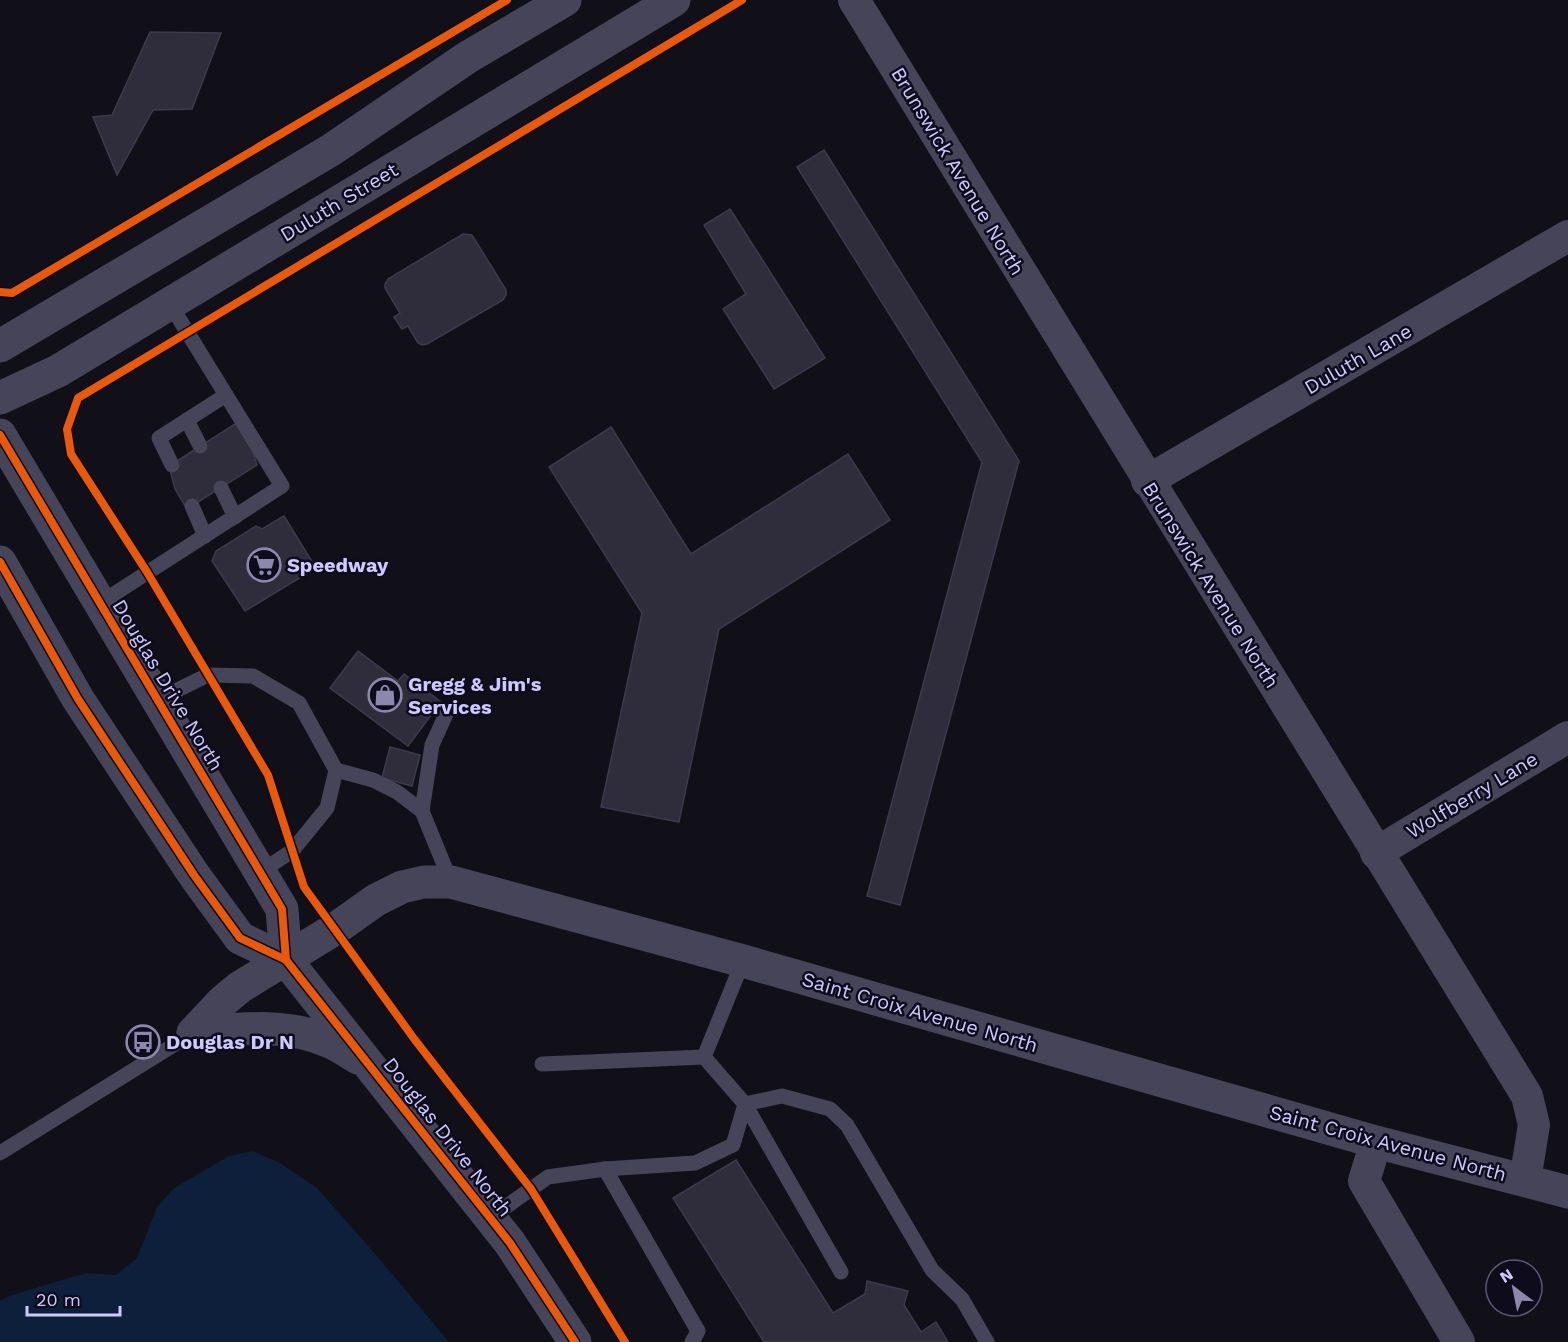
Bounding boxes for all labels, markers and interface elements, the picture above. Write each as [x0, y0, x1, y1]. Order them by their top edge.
street label: Brunswick Avenue North [886, 63, 1030, 279]
street label: Duluth Street [276, 157, 403, 247]
street label: Duluth Lane [1300, 319, 1416, 399]
street label: Brunswick Avenue North [1138, 478, 1284, 692]
supermarket icon: Speedway [246, 547, 282, 583]
place label: Speedway [287, 553, 389, 577]
street label: Douglas Drive North [107, 595, 229, 775]
place label: Gregg & Jim's Services [408, 672, 542, 719]
shop icon: Gregg & Jim's Services [367, 677, 403, 713]
street label: Wolfberry Lane [1402, 746, 1542, 844]
street label: Saint Croix Avenue North [799, 967, 1041, 1057]
bus stop icon: Douglas Dr N [125, 1024, 161, 1060]
place label: Douglas Dr N [166, 1030, 294, 1054]
street label: Douglas Drive North [378, 1053, 518, 1221]
street label: Saint Croix Avenue North [1267, 1100, 1509, 1186]
north arrow [1484, 1258, 1544, 1318]
text: N [1496, 1265, 1516, 1287]
scale bar [27, 1279, 120, 1317]
text: 20 m [36, 1289, 81, 1310]

